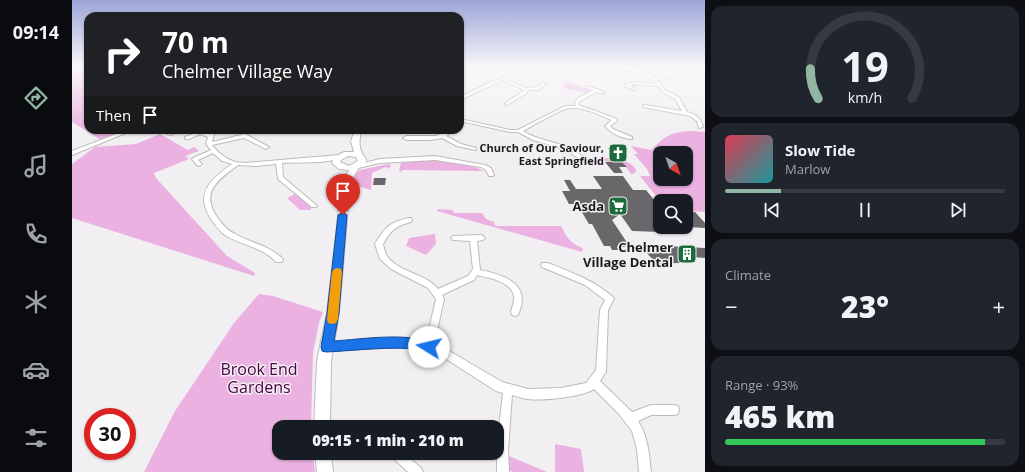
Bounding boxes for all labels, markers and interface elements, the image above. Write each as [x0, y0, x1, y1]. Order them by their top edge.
text: 09:14 [13, 20, 59, 44]
text: 70 m [162, 23, 229, 61]
icon: right [96, 28, 148, 80]
text: 19 [841, 38, 889, 94]
text: Chelmer Village Way [162, 59, 332, 83]
icon: directions [22, 84, 50, 112]
text: km/h [848, 88, 882, 107]
icon: arrive [139, 104, 161, 126]
text: Then [96, 105, 131, 125]
place label: Church of Our Saviour, East Springfield [480, 140, 604, 168]
text: Slow Tide [785, 140, 855, 160]
church icon: Church of Our Saviour, East Springfield [607, 142, 629, 164]
north arrow [653, 146, 693, 186]
map controls [653, 146, 693, 234]
icon: music [22, 152, 50, 180]
text: Marlow [785, 160, 830, 178]
pin [326, 174, 360, 215]
icon: arrive [332, 180, 354, 202]
button: search [653, 194, 693, 234]
supermarket icon: Asda [607, 195, 629, 217]
place label: Asda [572, 197, 604, 215]
icon: previous [761, 199, 783, 221]
icon: pause [854, 199, 876, 221]
icon: next [947, 199, 969, 221]
icon: phone [22, 220, 50, 248]
place label: Chelmer Village Dental [583, 238, 673, 271]
building icon: Chelmer Village Dental [676, 243, 698, 265]
text: Climate [725, 266, 771, 284]
text: 23° [841, 286, 889, 327]
icon: climate [22, 288, 50, 316]
text: − [725, 291, 738, 321]
text: + [992, 291, 1005, 321]
position arrow [408, 326, 450, 368]
icon: car [22, 356, 50, 384]
park label: Brook End Gardens [220, 358, 298, 398]
text: Range · 93% [725, 376, 798, 394]
text: 465 km [725, 396, 835, 437]
speed limit sign: 30 [84, 408, 136, 460]
icon: filters [22, 424, 50, 452]
text: 09:15 · 1 min · 210 m [312, 430, 464, 450]

